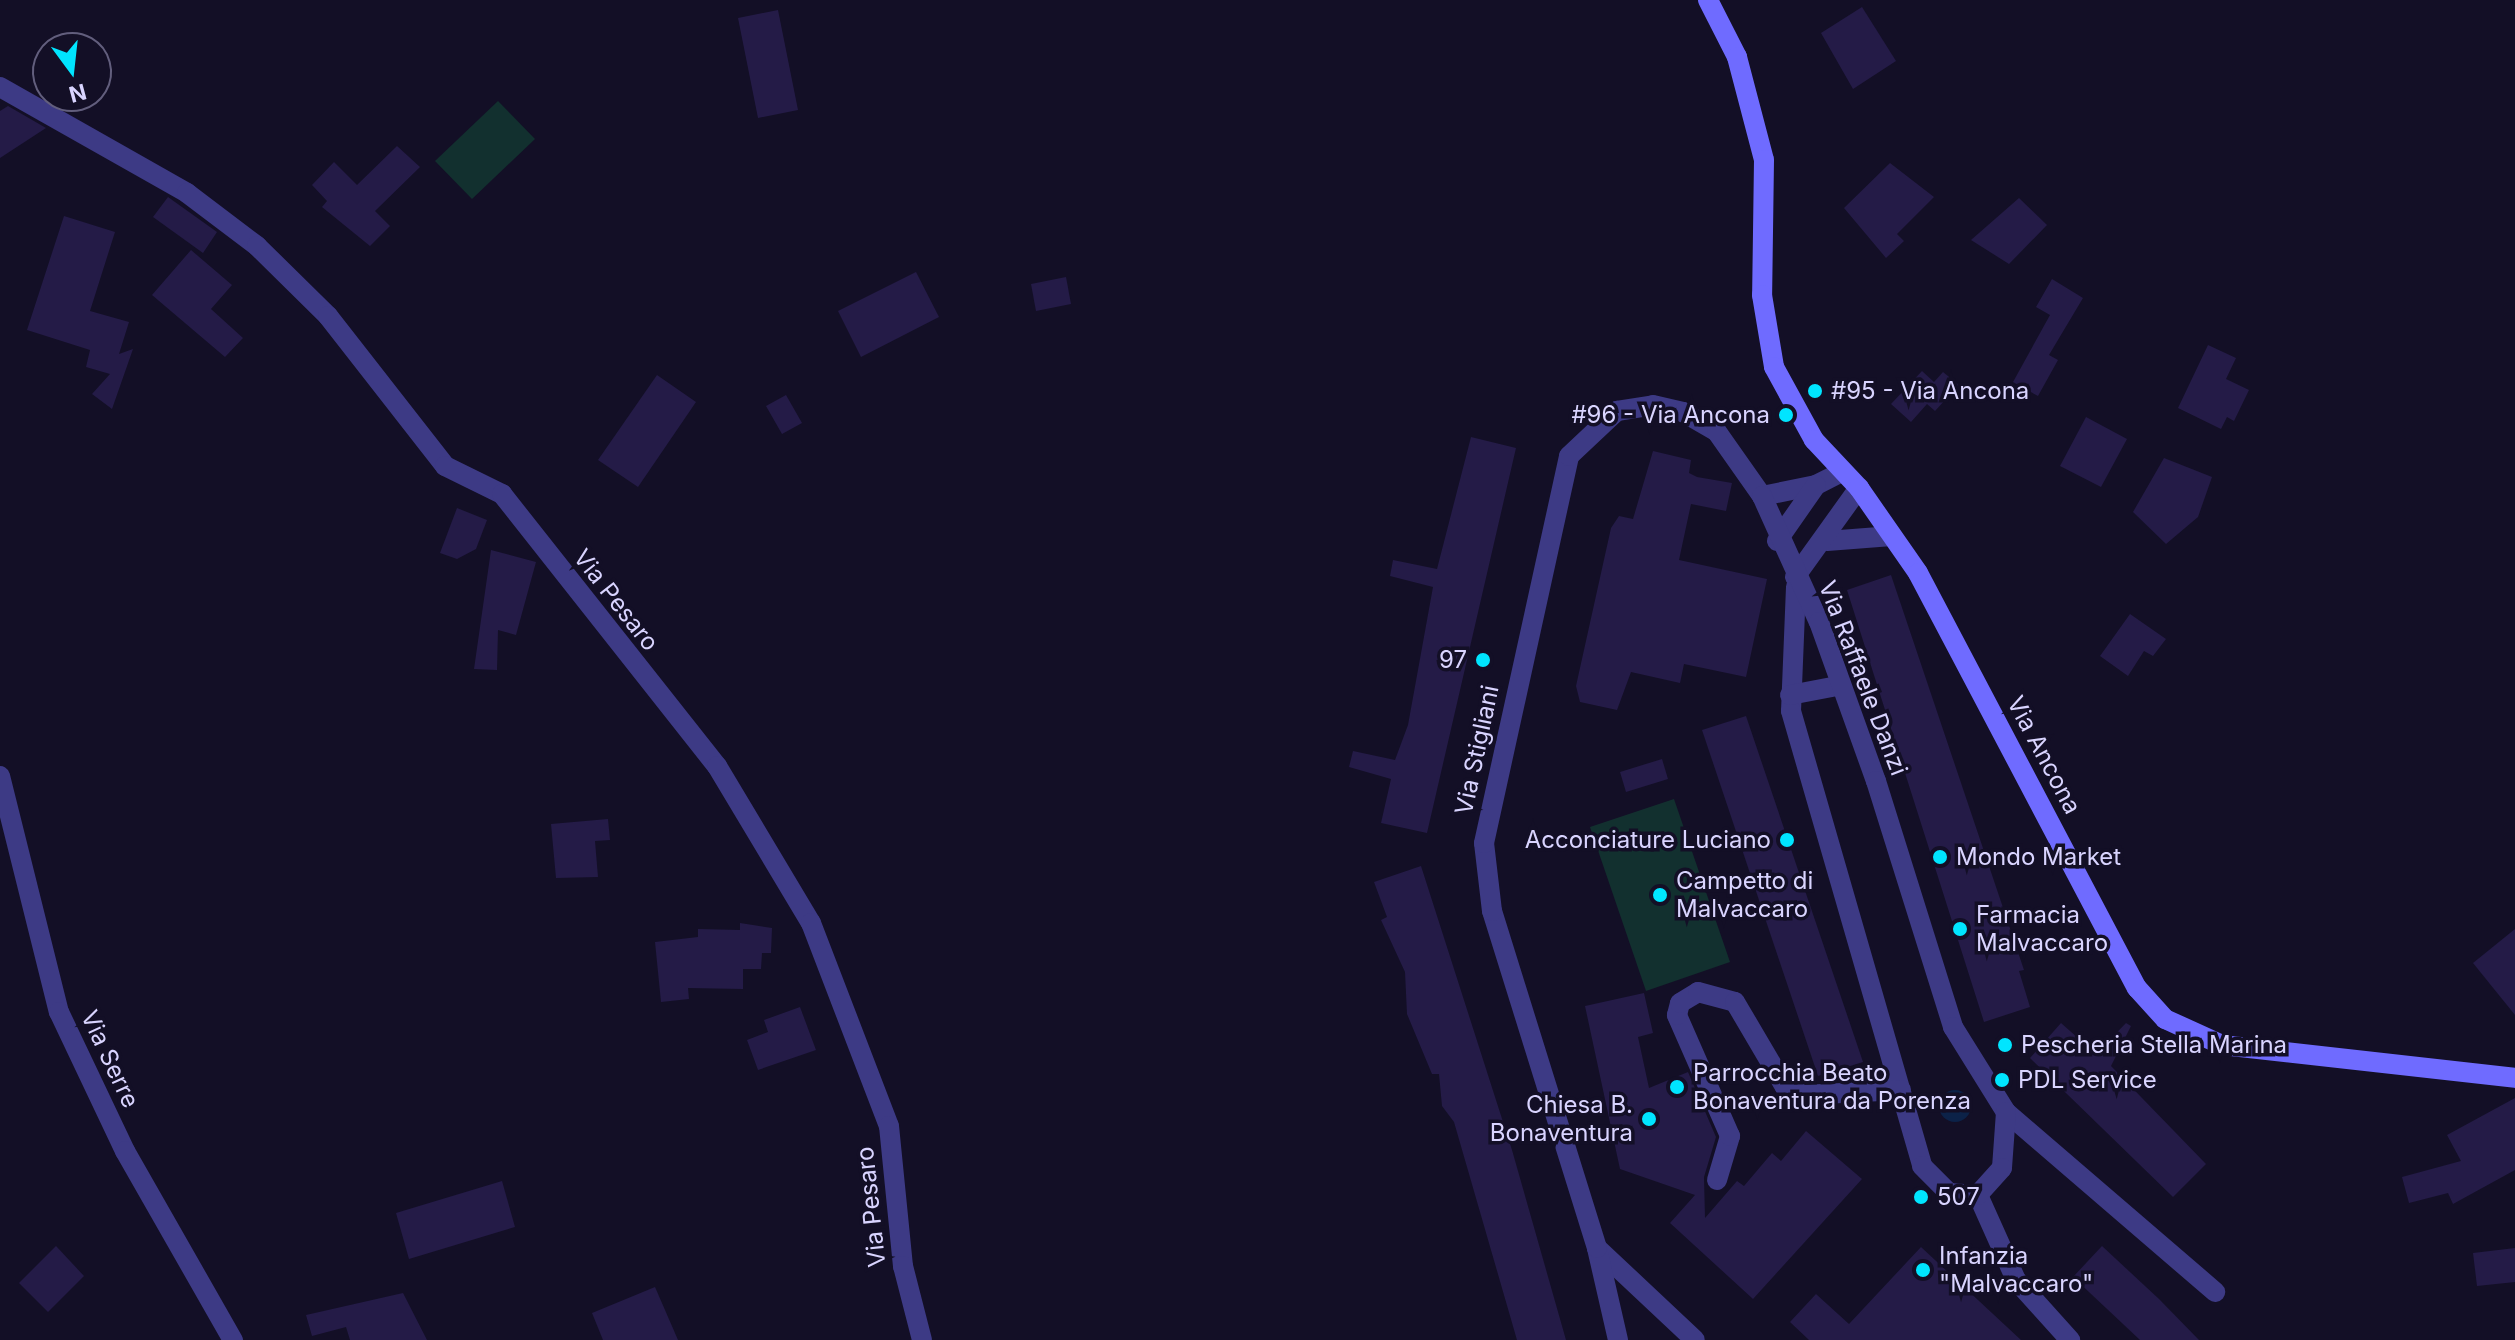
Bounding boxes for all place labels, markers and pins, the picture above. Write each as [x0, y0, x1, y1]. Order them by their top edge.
place label: #95 - Via Ancona [1831, 377, 2029, 405]
marker: #95 - Via Ancona [1806, 382, 1824, 400]
place label: #96 - Via Ancona [1571, 401, 1770, 429]
marker: #96 - Via Ancona [1777, 406, 1795, 424]
place label: 97 [1439, 646, 1467, 674]
marker: 97 [1474, 651, 1492, 669]
place label: Acconciature Luciano [1525, 826, 1771, 854]
marker: Acconciature Luciano [1778, 831, 1796, 849]
place label: Mondo Market [1956, 843, 2121, 871]
marker: Mondo Market [1931, 848, 1949, 866]
place label: Campetto di Malvaccaro [1676, 867, 1813, 923]
marker: Campetto di Malvaccaro [1651, 886, 1669, 904]
place label: Farmacia Malvaccaro [1976, 901, 2108, 957]
marker: Farmacia Malvaccaro [1951, 920, 1969, 938]
place label: Pescheria Stella Marina [2021, 1031, 2287, 1059]
marker: Pescheria Stella Marina [1996, 1036, 2014, 1054]
place label: Parrocchia Beato Bonaventura da Porenza [1693, 1059, 1971, 1115]
place label: PDL Service [2018, 1066, 2157, 1094]
marker: PDL Service [1993, 1071, 2011, 1089]
marker: Parrocchia Beato Bonaventura da Porenza [1668, 1078, 1686, 1096]
place label: Chiesa B. Bonaventura [1490, 1091, 1633, 1147]
marker: Chiesa B. Bonaventura [1640, 1110, 1658, 1128]
place label: 507 [1937, 1183, 1980, 1211]
marker: 507 [1912, 1188, 1930, 1206]
place label: Infanzia "Malvaccaro" [1939, 1242, 2093, 1298]
marker: Infanzia "Malvaccaro" [1914, 1261, 1932, 1279]

